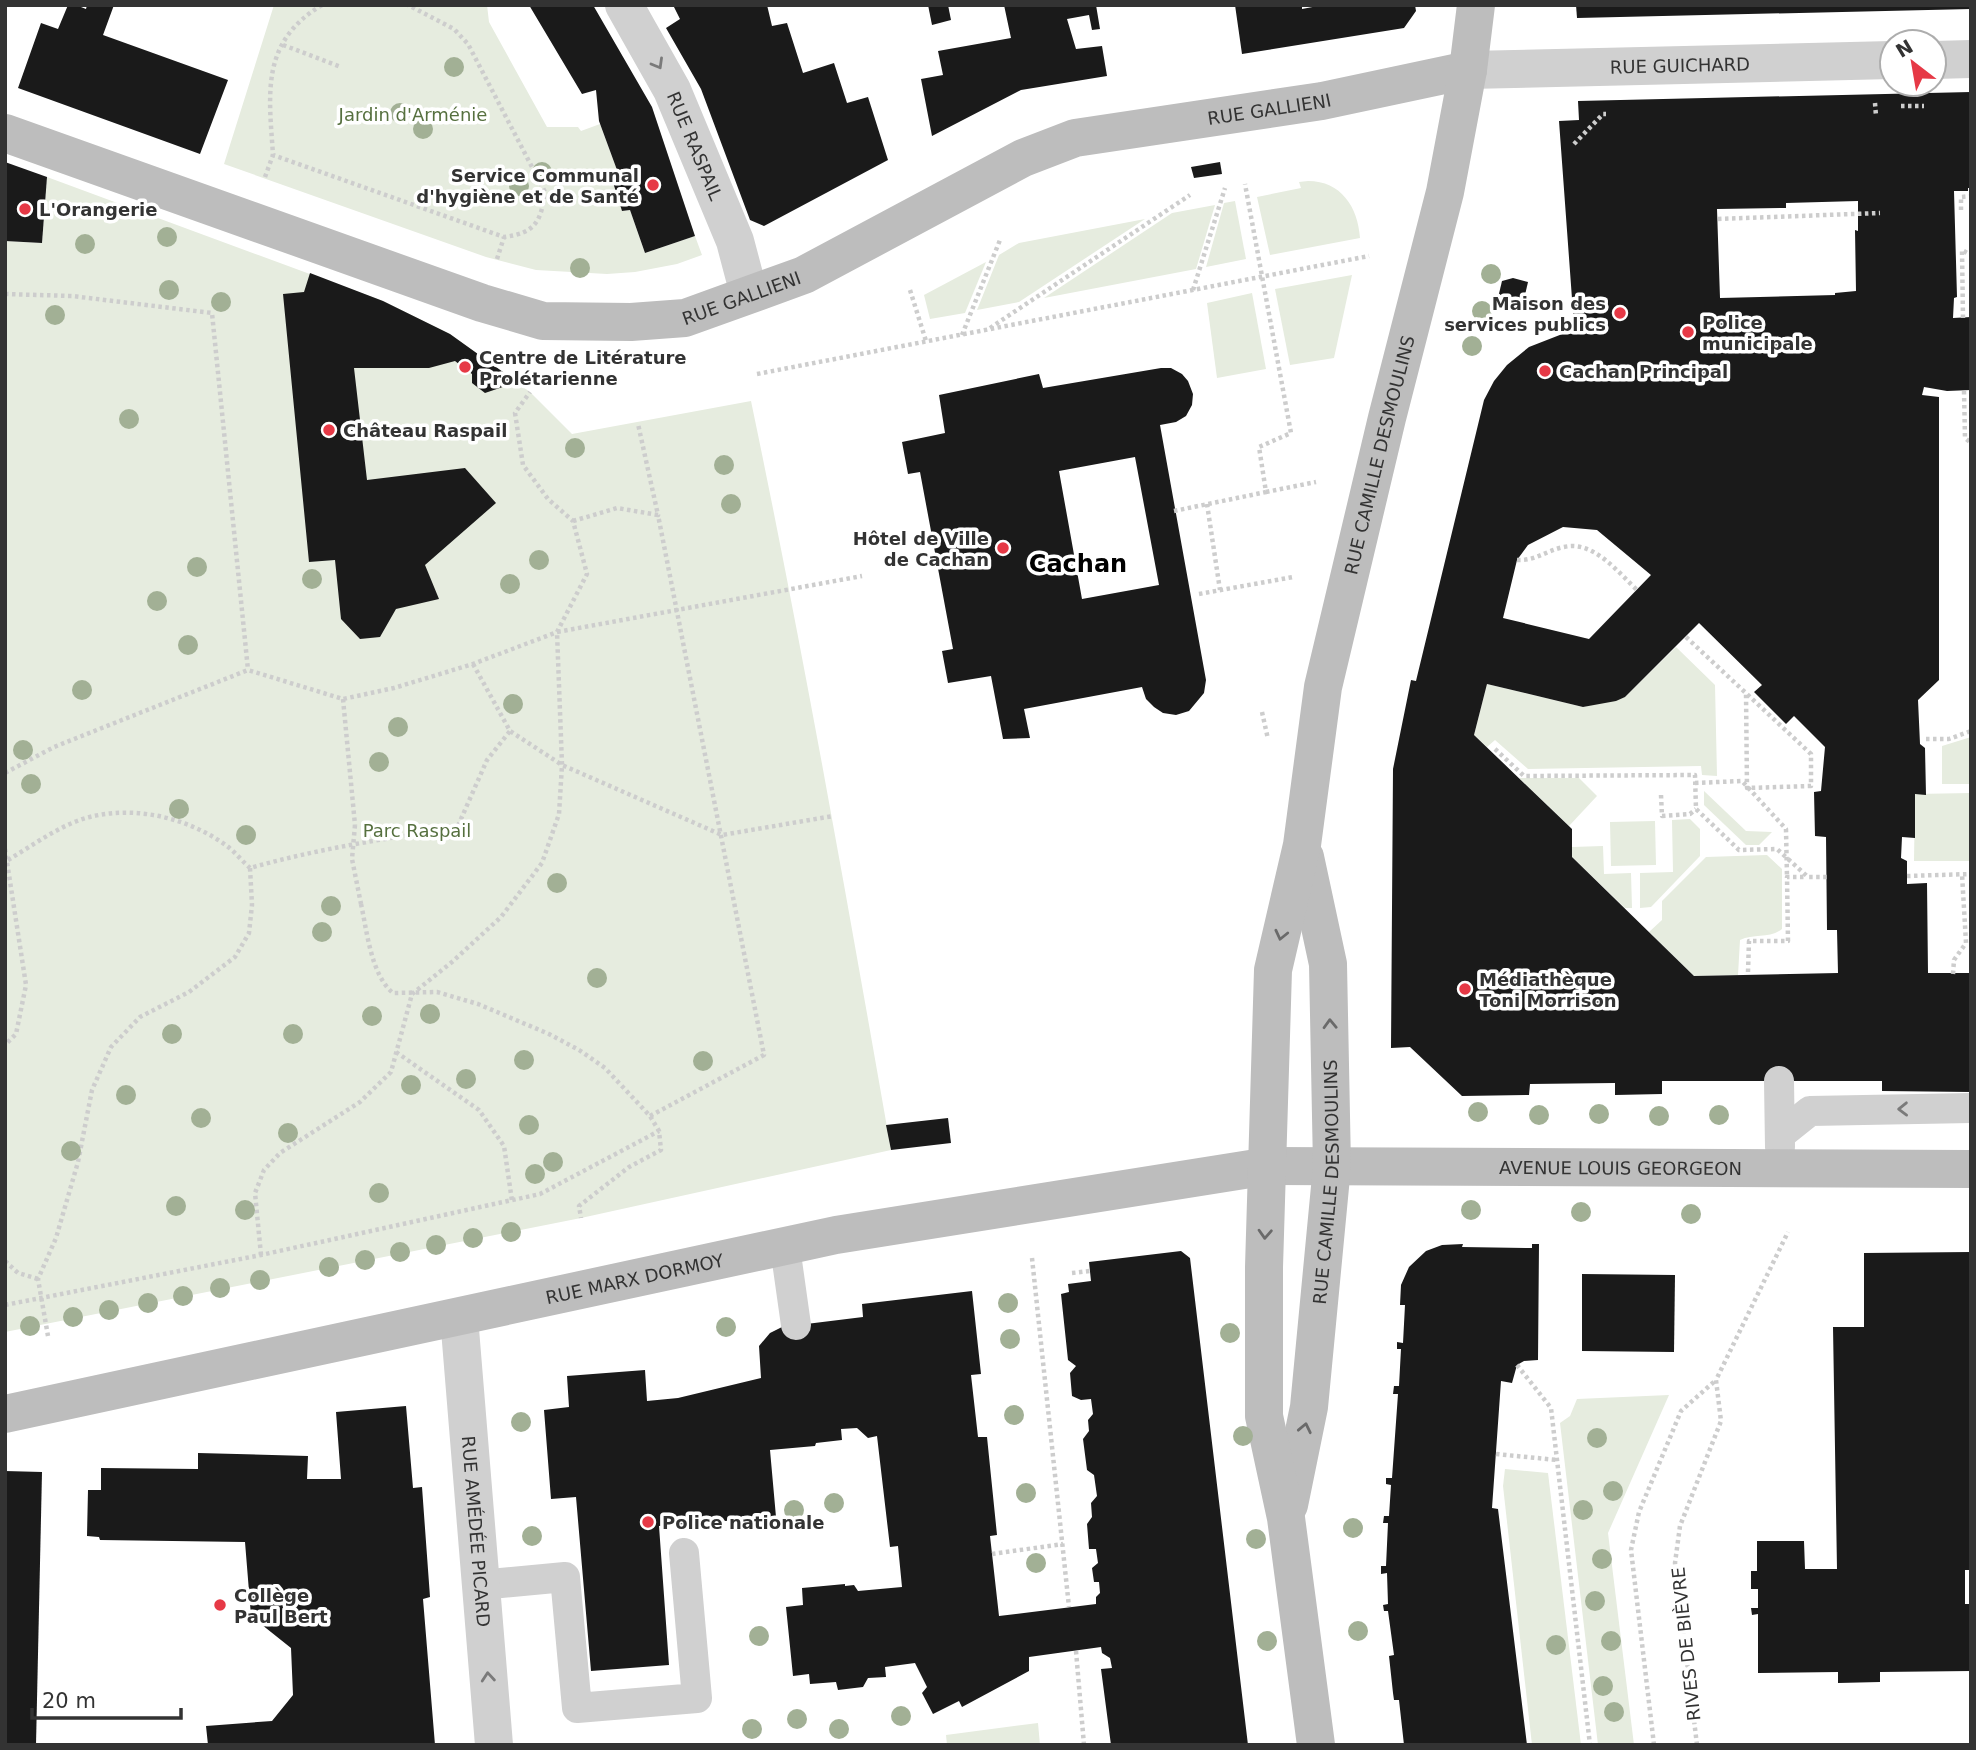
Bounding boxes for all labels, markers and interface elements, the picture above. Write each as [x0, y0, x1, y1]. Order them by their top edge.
north arrow [1878, 28, 1948, 98]
text: N [1892, 35, 1917, 62]
street label: RUE GUICHARD [1610, 53, 1750, 77]
one-way arrow [650, 57, 663, 70]
street label: RUE RASPAIL [663, 88, 727, 203]
street label: RUE GALLIENI [1206, 89, 1333, 129]
park label: Jardin d'Arménie [338, 104, 487, 125]
place label: Service Communal d'hygiène et de Santé [416, 165, 639, 207]
marker: Service Communal d'hygiène et de Santé [645, 177, 661, 193]
place label: L'Orangerie [39, 199, 157, 220]
marker: L'Orangerie [17, 201, 33, 217]
street label: RUE GALLIENI [679, 267, 803, 329]
place label: Maison des services publics [1444, 293, 1606, 335]
marker: Maison des services publics [1612, 305, 1628, 321]
place label: Police municipale [1702, 312, 1813, 354]
marker: Police municipale [1680, 324, 1696, 340]
street label: RUE CAMILLE DESMOULINS [1340, 333, 1418, 577]
place label: Centre de Litérature Prolétarienne [479, 347, 687, 389]
marker: Centre de Litérature Prolétarienne [457, 359, 473, 375]
place label: Cachan Principal [1559, 361, 1728, 382]
marker: Cachan Principal [1537, 363, 1553, 379]
place label: Château Raspail [343, 420, 507, 441]
marker: Château Raspail [321, 422, 337, 438]
place label: Hôtel de Ville de Cachan [853, 528, 989, 570]
marker: Hôtel de Ville de Cachan [995, 540, 1011, 556]
district label: Cachan [1029, 550, 1127, 578]
park label: Parc Raspail [363, 820, 471, 841]
one-way arrow [1275, 929, 1290, 941]
place label: Médiathèque Toni Morrison [1479, 969, 1617, 1011]
marker: Médiathèque Toni Morrison [1457, 981, 1473, 997]
one-way arrow [1322, 1018, 1338, 1029]
street label: RUE CAMILLE DESMOULINS [1308, 1059, 1343, 1305]
one-way arrow [1897, 1101, 1907, 1117]
street label: AVENUE LOUIS GEORGEON [1499, 1156, 1742, 1179]
one-way arrow [1258, 1229, 1273, 1240]
street label: RUE MARX DORMOY [544, 1249, 726, 1308]
one-way arrow [1297, 1422, 1312, 1434]
street label: RUE AMÉDÉE PICARD [458, 1435, 495, 1628]
place label: Police nationale [662, 1512, 824, 1533]
marker: Police nationale [640, 1514, 656, 1530]
street label: RIVES DE BIÈVRE [1667, 1566, 1705, 1722]
place label: Collège Paul Bert [234, 1585, 328, 1627]
marker: Collège Paul Bert [212, 1597, 228, 1613]
one-way arrow [481, 1671, 496, 1682]
scale bar [32, 1676, 180, 1720]
text: 20 m [42, 1689, 96, 1713]

